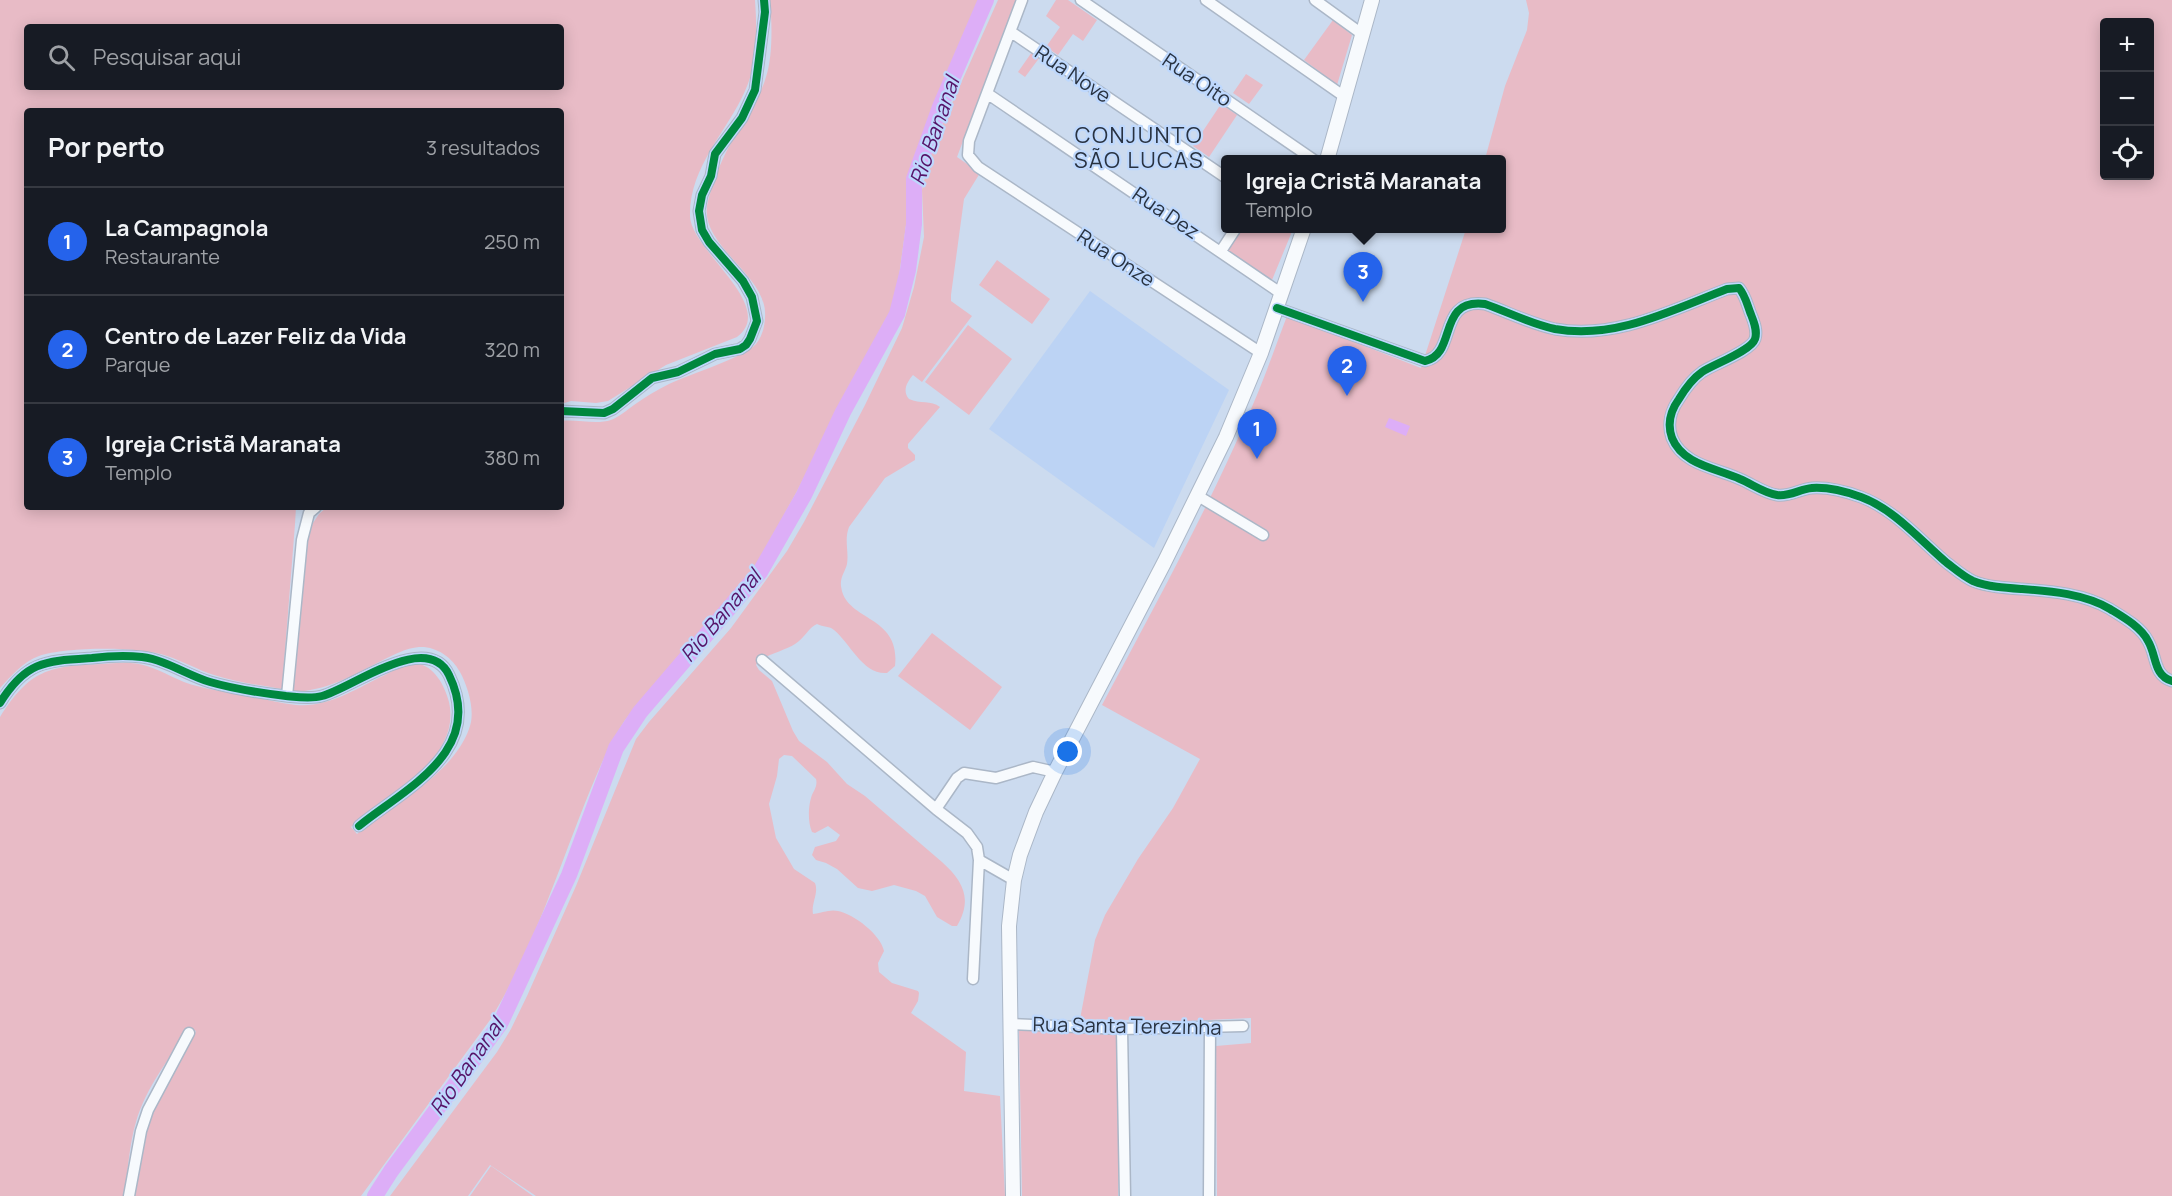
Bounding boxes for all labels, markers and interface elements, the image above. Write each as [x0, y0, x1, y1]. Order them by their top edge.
map controls [2100, 18, 2154, 180]
button: + [2100, 18, 2154, 72]
search box [24, 24, 564, 90]
street label: Rua Nove [1030, 38, 1117, 109]
icon: search [45, 41, 78, 74]
text: Pesquisar aqui [93, 42, 241, 72]
street label: Rua Oito [1157, 47, 1237, 113]
water label: Rio Bananal [903, 70, 967, 188]
button: − [2100, 72, 2154, 126]
district label: CONJUNTO SÃO LUCAS [1074, 120, 1204, 175]
button: locate [2100, 126, 2154, 180]
text: Por perto [48, 129, 165, 165]
text: 3 resultados [426, 134, 540, 161]
popup [1221, 155, 1506, 233]
text: Igreja Cristã Maranata [1246, 166, 1481, 196]
street label: Rua Dez [1128, 180, 1205, 245]
text: Templo [1246, 196, 1313, 223]
text: La Campagnola [105, 213, 268, 243]
street label: Rua Onze [1072, 222, 1160, 293]
text: 1 [63, 228, 72, 255]
text: 250 m [484, 228, 540, 255]
text: Restaurante [105, 243, 220, 270]
pin: 3 [1344, 252, 1382, 302]
text: Centro de Lazer Feliz da Vida [105, 321, 407, 351]
text: 2 [62, 336, 73, 363]
text: 320 m [484, 336, 540, 363]
pin: 2 [1328, 346, 1366, 396]
text: Parque [105, 351, 170, 378]
pin: 1 [1238, 410, 1276, 459]
text: Igreja Cristã Maranata [105, 429, 341, 459]
text: 3 [62, 444, 73, 471]
text: 380 m [484, 444, 540, 471]
text: Templo [105, 459, 172, 486]
water label: Rio Bananal [673, 561, 769, 667]
your location [1053, 737, 1082, 766]
water label: Rio Bananal [422, 1010, 512, 1121]
street label: Rua Santa Terezinha [1032, 1010, 1222, 1041]

